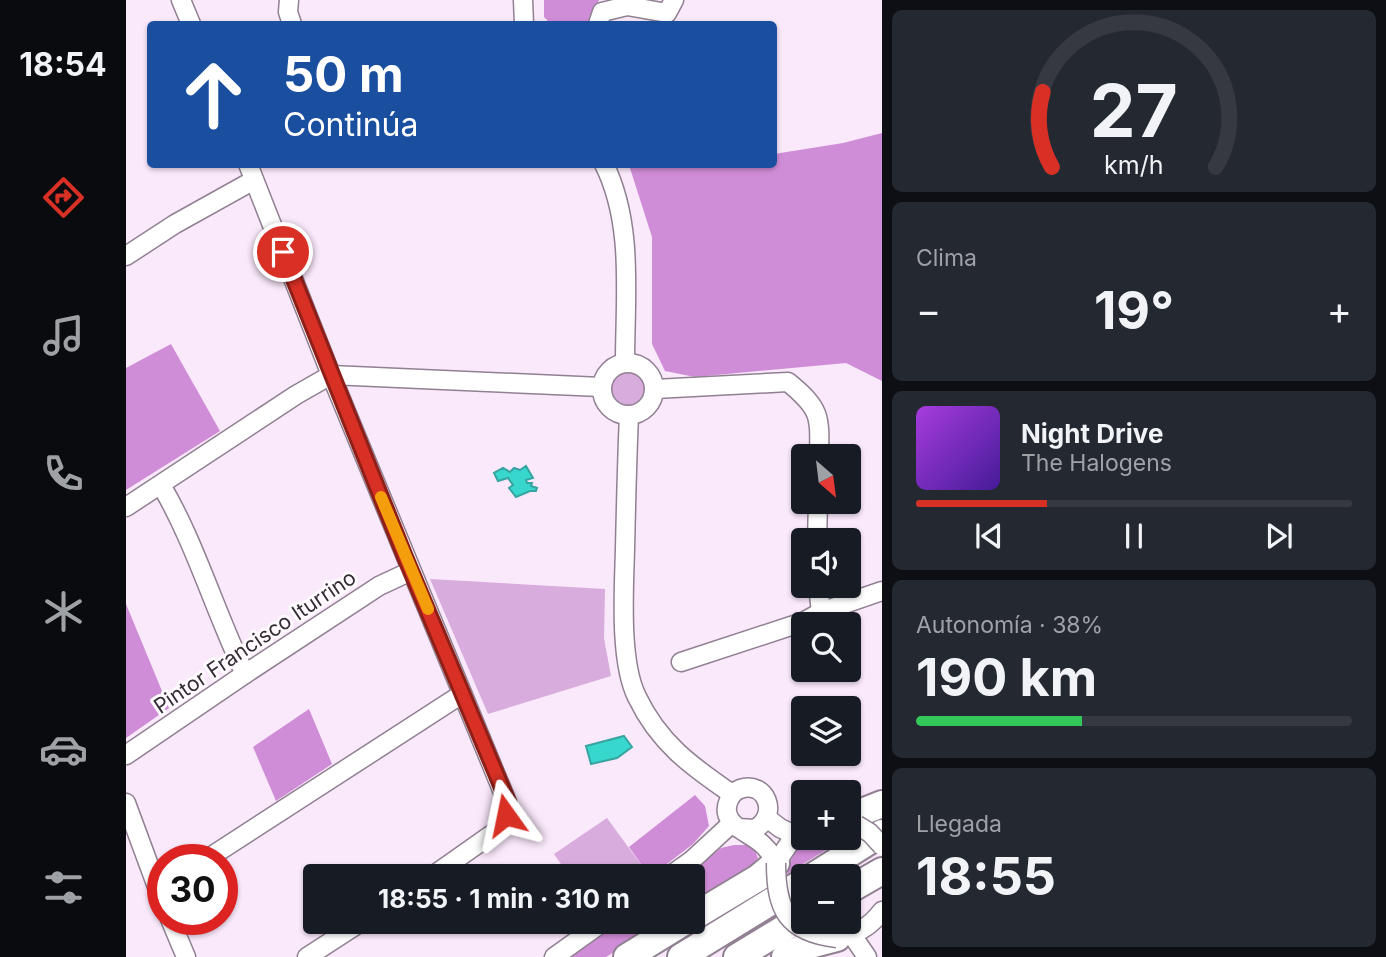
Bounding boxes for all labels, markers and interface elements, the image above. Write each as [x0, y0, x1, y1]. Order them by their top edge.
text: 18:54 [19, 45, 107, 84]
text: 50 m [283, 45, 404, 104]
icon: ahead [168, 49, 259, 140]
text: 27 [1090, 66, 1178, 155]
text: Continúa [283, 105, 418, 144]
text: km/h [1104, 150, 1164, 180]
icon: directions [39, 173, 88, 222]
pin [253, 222, 313, 282]
icon: arrive [264, 233, 302, 271]
text: Clima [916, 244, 977, 272]
text: 19° [1094, 279, 1174, 342]
text: − [916, 287, 941, 333]
text: + [1327, 287, 1352, 333]
icon: music [39, 311, 88, 360]
text: Night Drive [1021, 418, 1163, 449]
north arrow [791, 444, 861, 514]
map controls [791, 444, 861, 934]
icon: phone [39, 449, 88, 498]
text: The Halogens [1021, 449, 1172, 477]
icon: previous [970, 517, 1008, 555]
icon: pause [1115, 517, 1153, 555]
icon: next [1260, 517, 1298, 555]
button: sound [791, 528, 861, 598]
street label: Pintor Francisco Iturrino [149, 565, 360, 719]
icon: climate [39, 587, 88, 636]
text: Autonomía · 38% [916, 611, 1103, 639]
button: search [791, 612, 861, 682]
text: 190 km [916, 646, 1097, 709]
button: layers [791, 696, 861, 766]
icon: car [39, 725, 88, 774]
position arrow [469, 778, 543, 852]
button: + [791, 780, 861, 850]
text: Llegada [916, 810, 1002, 838]
speed limit sign: 30 [147, 844, 238, 935]
text: 18:55 [916, 845, 1056, 908]
icon: filters [39, 863, 88, 912]
button: − [791, 864, 861, 934]
text: 18:55 · 1 min · 310 m [378, 883, 630, 914]

